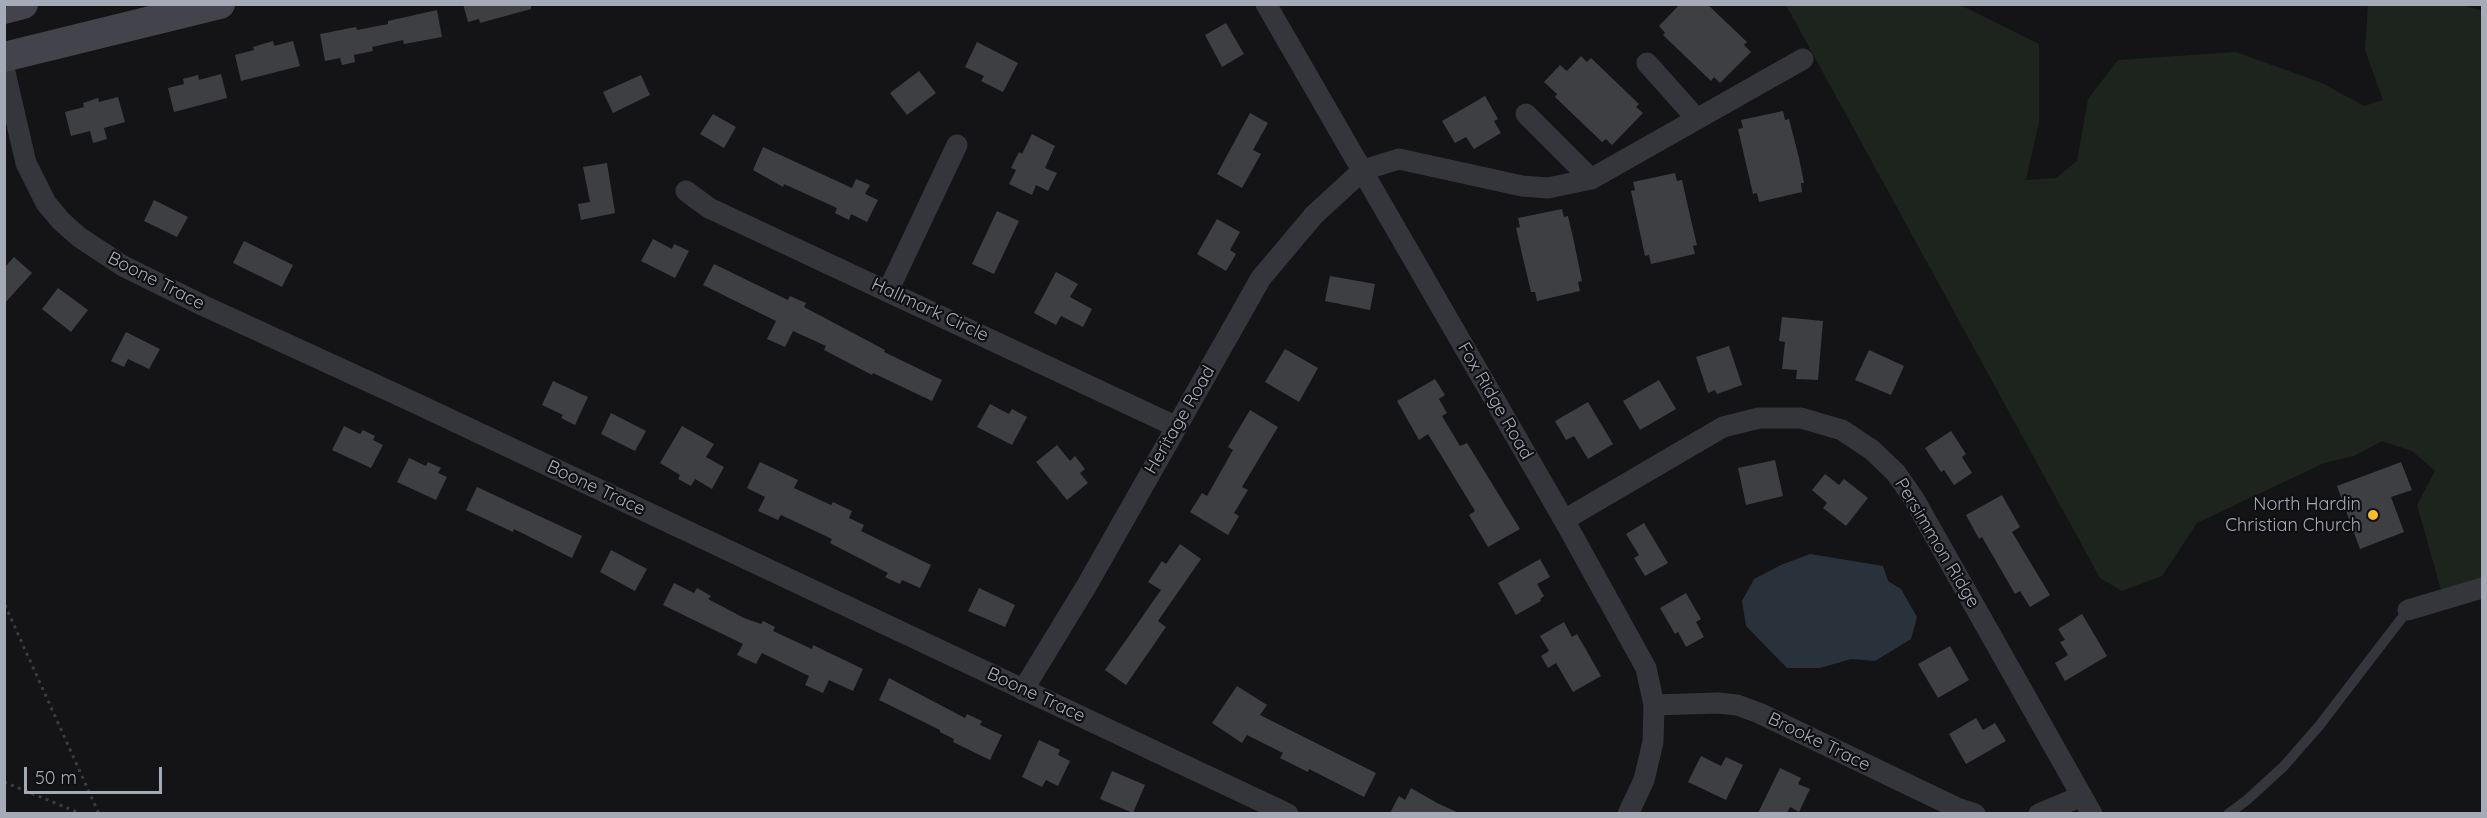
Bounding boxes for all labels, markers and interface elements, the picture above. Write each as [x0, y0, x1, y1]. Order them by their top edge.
street label: Boone Trace [104, 247, 208, 315]
street label: Hallmark Circle [868, 273, 992, 347]
street label: Fox Ridge Road [1453, 339, 1537, 463]
street label: Heritage Road [1140, 362, 1220, 478]
street label: Boone Trace [543, 456, 649, 520]
street label: Persimmon Ridge [1890, 475, 1984, 611]
place label: North Hardin Christian Church [2225, 494, 2361, 536]
marker: North Hardin Christian Church [2366, 508, 2380, 522]
street label: Boone Trace [983, 663, 1089, 727]
street label: Brooke Trace [1764, 708, 1874, 776]
scale bar [27, 755, 165, 793]
text: 50 m [35, 766, 77, 789]

